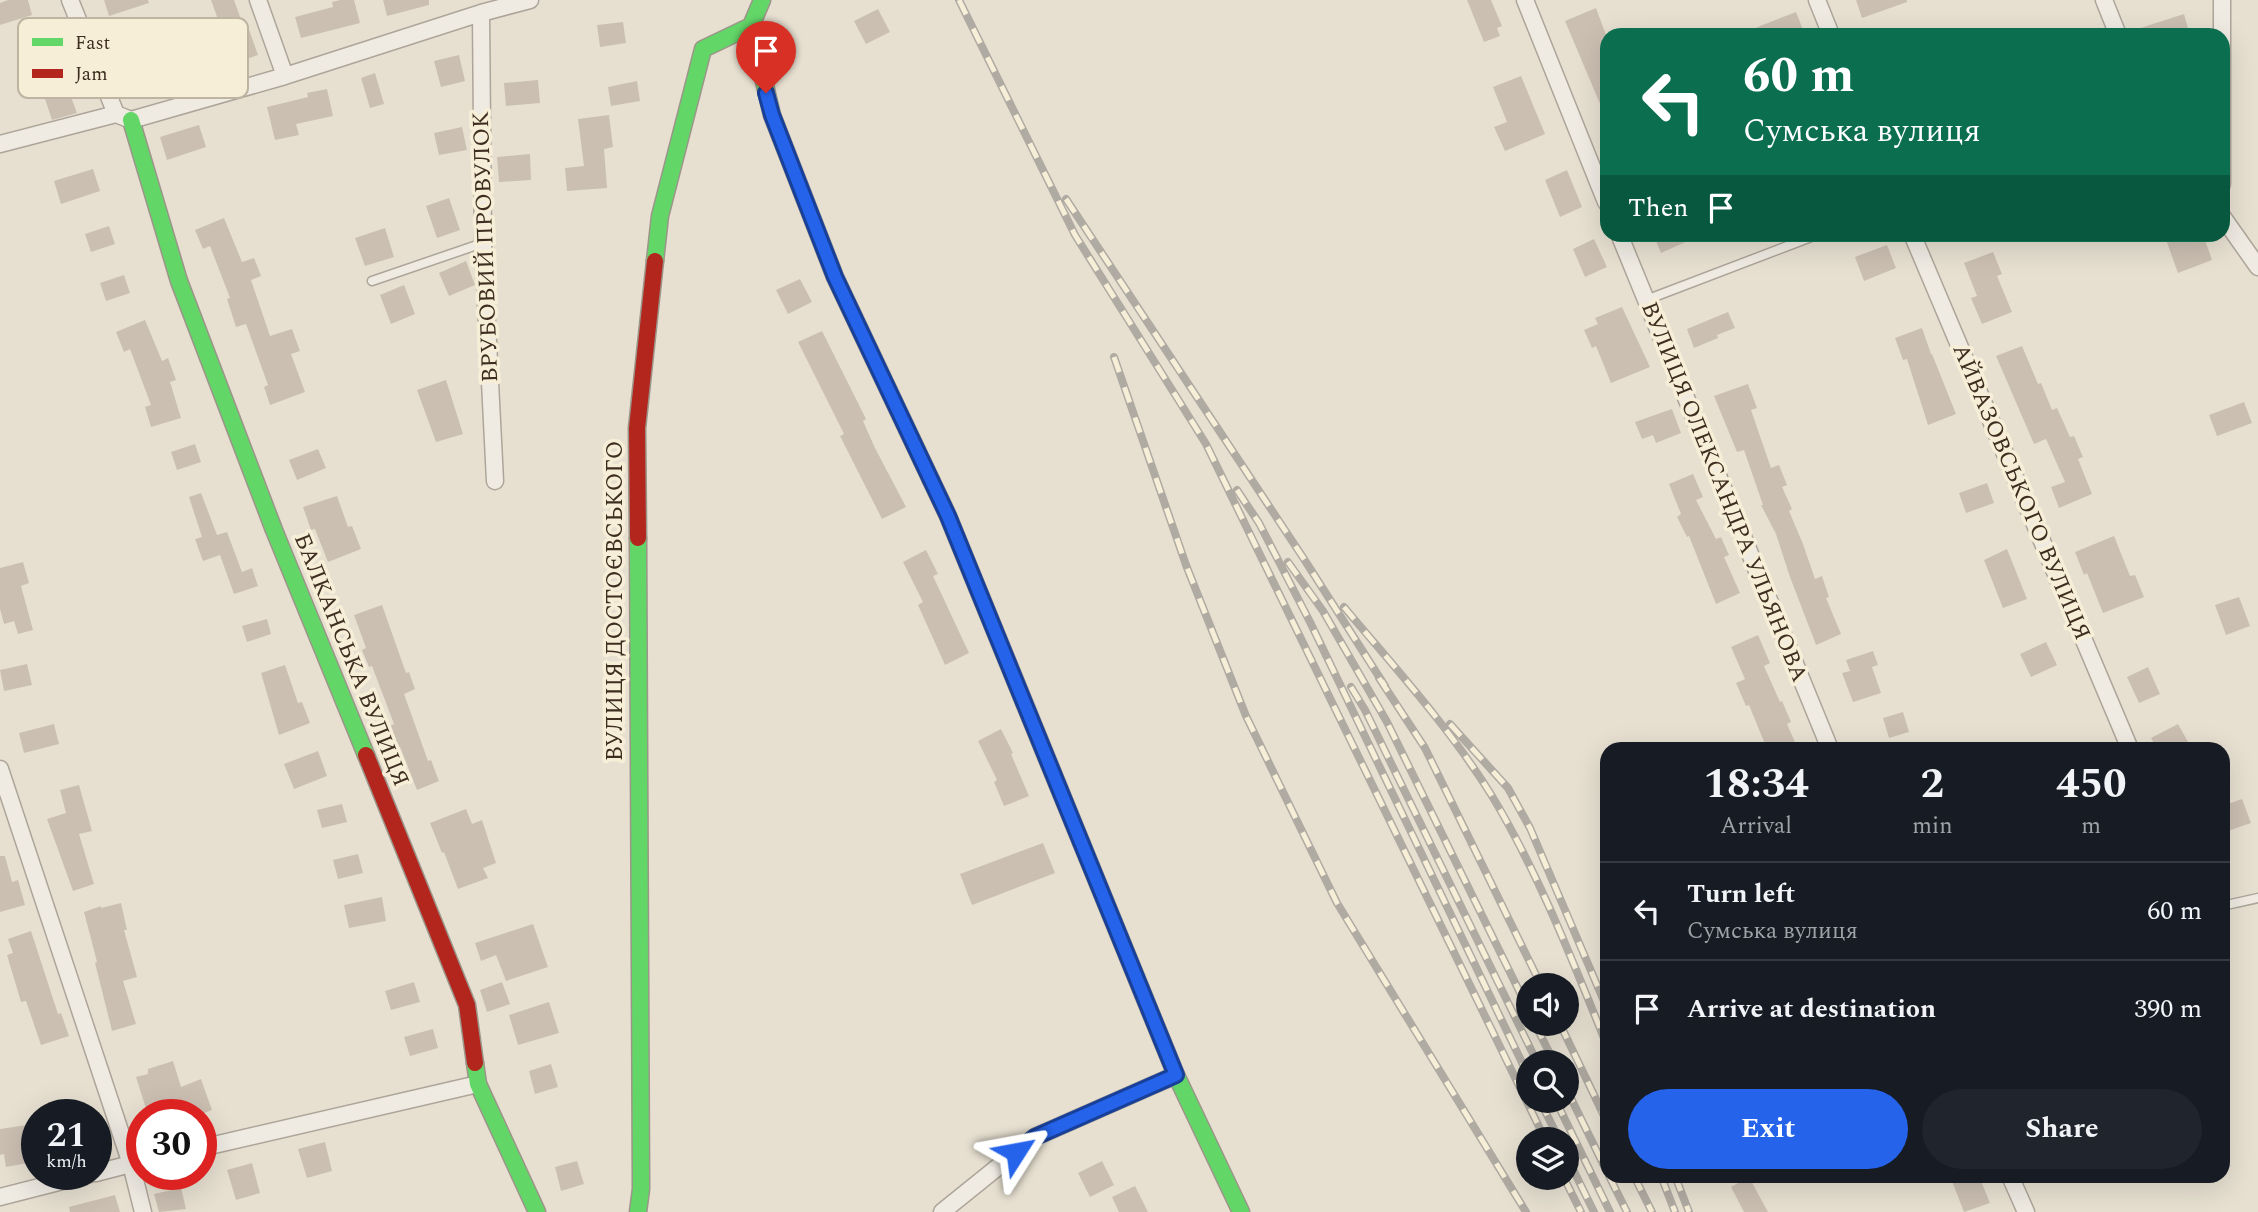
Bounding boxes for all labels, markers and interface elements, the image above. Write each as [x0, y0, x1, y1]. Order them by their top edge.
legend [18, 18, 248, 98]
pin [736, 21, 796, 93]
text: Fast [75, 29, 111, 58]
icon: arrive [747, 32, 785, 70]
text: 60 m [1743, 39, 1854, 114]
icon: left [1628, 56, 1719, 147]
text: Jam [75, 60, 107, 89]
text: Сумська вулиця [1743, 107, 1981, 156]
street label: ВРУБОВИЙ ПРОВУЛОК [464, 110, 508, 383]
text: Then [1628, 188, 1688, 228]
icon: arrive [1702, 189, 1740, 227]
street label: ВУЛИЦЯ ОЛЕКСАНДРА УЛЬЯНОВА [1631, 296, 1817, 688]
street label: АЙВАЗОВСЬКОГО ВУЛИЦЯ [1943, 338, 2099, 646]
street label: ВУЛИЦЯ ДОСТОЄВСЬКОГО [598, 441, 633, 761]
street label: БАЛКАНСЬКА ВУЛИЦЯ [284, 528, 418, 792]
text: 18:34 [1703, 753, 1809, 816]
text: 2 [1921, 753, 1944, 816]
text: 450 [2056, 753, 2127, 816]
text: Arrival [1720, 809, 1792, 844]
text: min [1912, 809, 1953, 844]
text: m [2081, 809, 2101, 844]
text: Turn left [1687, 874, 1795, 914]
text: 60 m [2147, 891, 2202, 931]
icon: left [1628, 892, 1666, 930]
text: Сумська вулиця [1687, 914, 1858, 949]
map controls [1516, 973, 1579, 1190]
button: sound [1516, 973, 1579, 1036]
text: Arrive at destination [1687, 989, 1936, 1029]
text: 390 m [2134, 989, 2202, 1029]
icon: arrive [1628, 990, 1666, 1028]
button: search [1516, 1050, 1579, 1113]
button: Exit [1628, 1089, 1908, 1169]
button: Share [1922, 1089, 2202, 1169]
speed limit sign: 30 [126, 1099, 217, 1190]
text: 21 [47, 1109, 86, 1162]
position arrow [979, 1115, 1053, 1189]
button: layers [1516, 1127, 1579, 1190]
text: km/h [46, 1148, 87, 1175]

